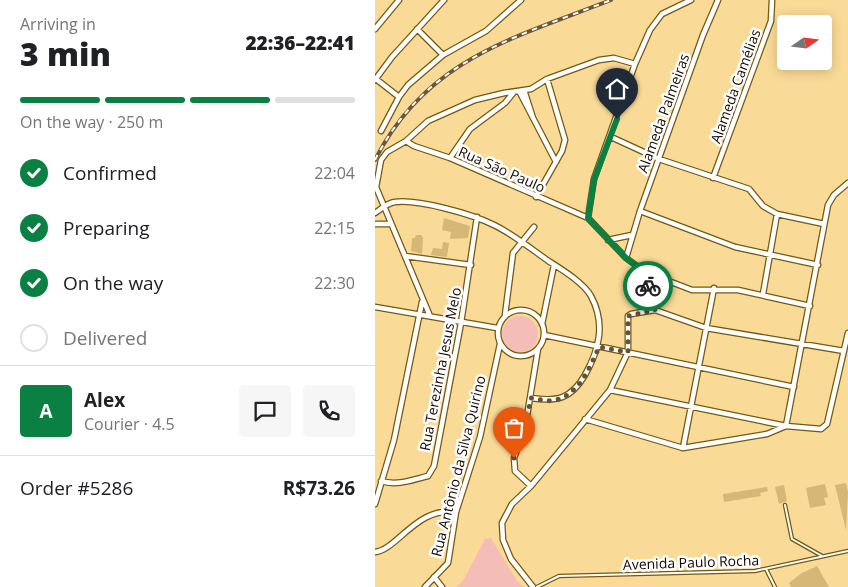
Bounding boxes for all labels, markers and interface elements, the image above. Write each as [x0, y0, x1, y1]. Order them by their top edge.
text: Arriving in [20, 13, 96, 35]
north arrow [777, 15, 833, 70]
map controls [777, 15, 832, 70]
street label: Alameda Camélias [706, 26, 765, 146]
text: 22:36–22:41 [245, 30, 355, 56]
text: 3 min [20, 32, 111, 75]
street label: Alameda Palmeiras [633, 51, 693, 175]
pin [596, 68, 638, 119]
icon: home [603, 75, 631, 103]
text: On the way · 250 m [20, 111, 163, 133]
street label: Rua São Paulo [456, 141, 548, 197]
icon: check [20, 159, 48, 187]
text: Confirmed [63, 160, 157, 186]
text: 22:04 [314, 162, 355, 184]
icon: check [20, 214, 48, 242]
text: Preparing [63, 215, 150, 241]
text: 22:15 [314, 217, 355, 239]
courier [623, 261, 673, 311]
icon: check [20, 269, 48, 297]
text: On the way [63, 270, 163, 296]
text: 22:30 [314, 272, 355, 294]
icon: bike [634, 272, 662, 300]
street label: Rua Terezinha Jesus Melo [415, 286, 465, 452]
text: Delivered [63, 325, 147, 351]
street label: Rua Antônio da Silva Quirino [426, 373, 490, 559]
button: chat [239, 385, 291, 437]
button: phone [303, 385, 355, 437]
text: Alex [84, 387, 125, 413]
text: A [39, 398, 53, 424]
pin [493, 407, 535, 458]
text: Courier · 4.5 [84, 413, 175, 435]
icon: bag [500, 414, 528, 442]
text: Order #5286 [20, 475, 133, 501]
text: R$73.26 [283, 475, 355, 501]
street label: Avenida Paulo Rocha [623, 550, 759, 574]

